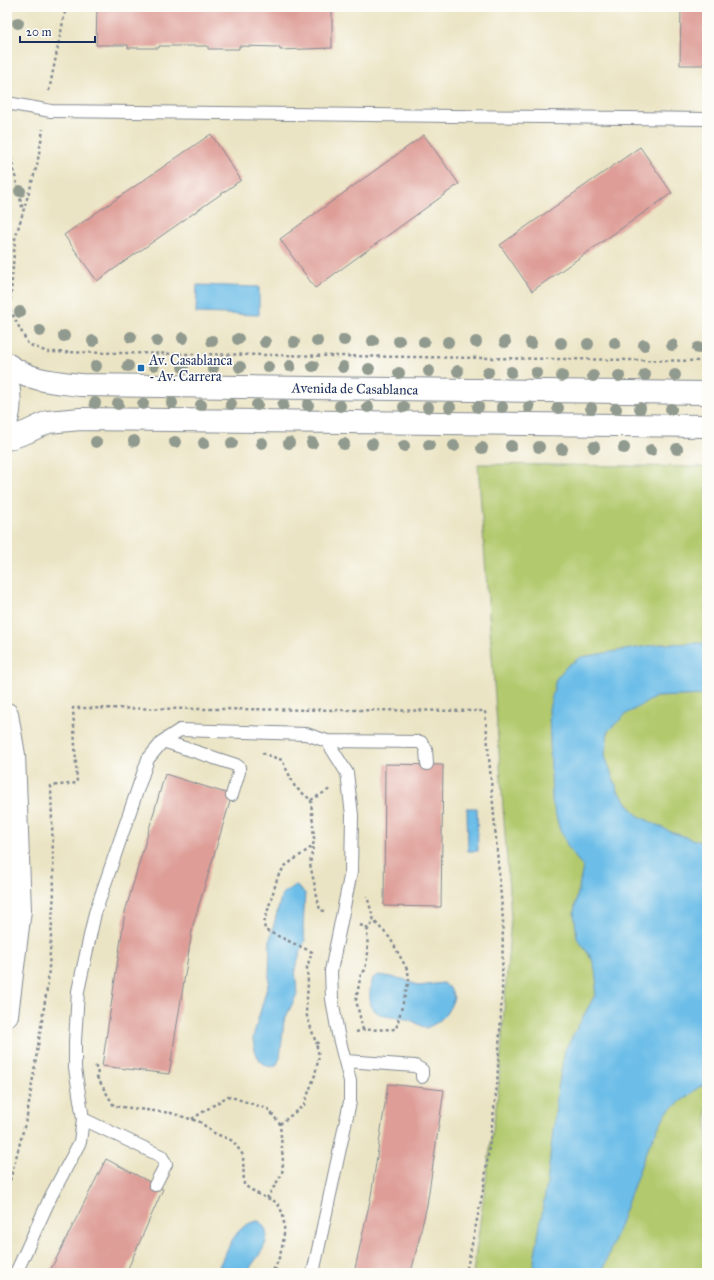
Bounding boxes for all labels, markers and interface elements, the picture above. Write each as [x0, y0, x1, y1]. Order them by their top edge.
scale bar [20, 18, 95, 44]
text: 20 m [26, 25, 52, 39]
place label: Av. Casablanca - Av. Carrera [148, 352, 232, 385]
marker: Av. Casablanca - Av. Carrera [136, 363, 146, 373]
street label: Avenida de Casablanca [290, 379, 419, 399]

